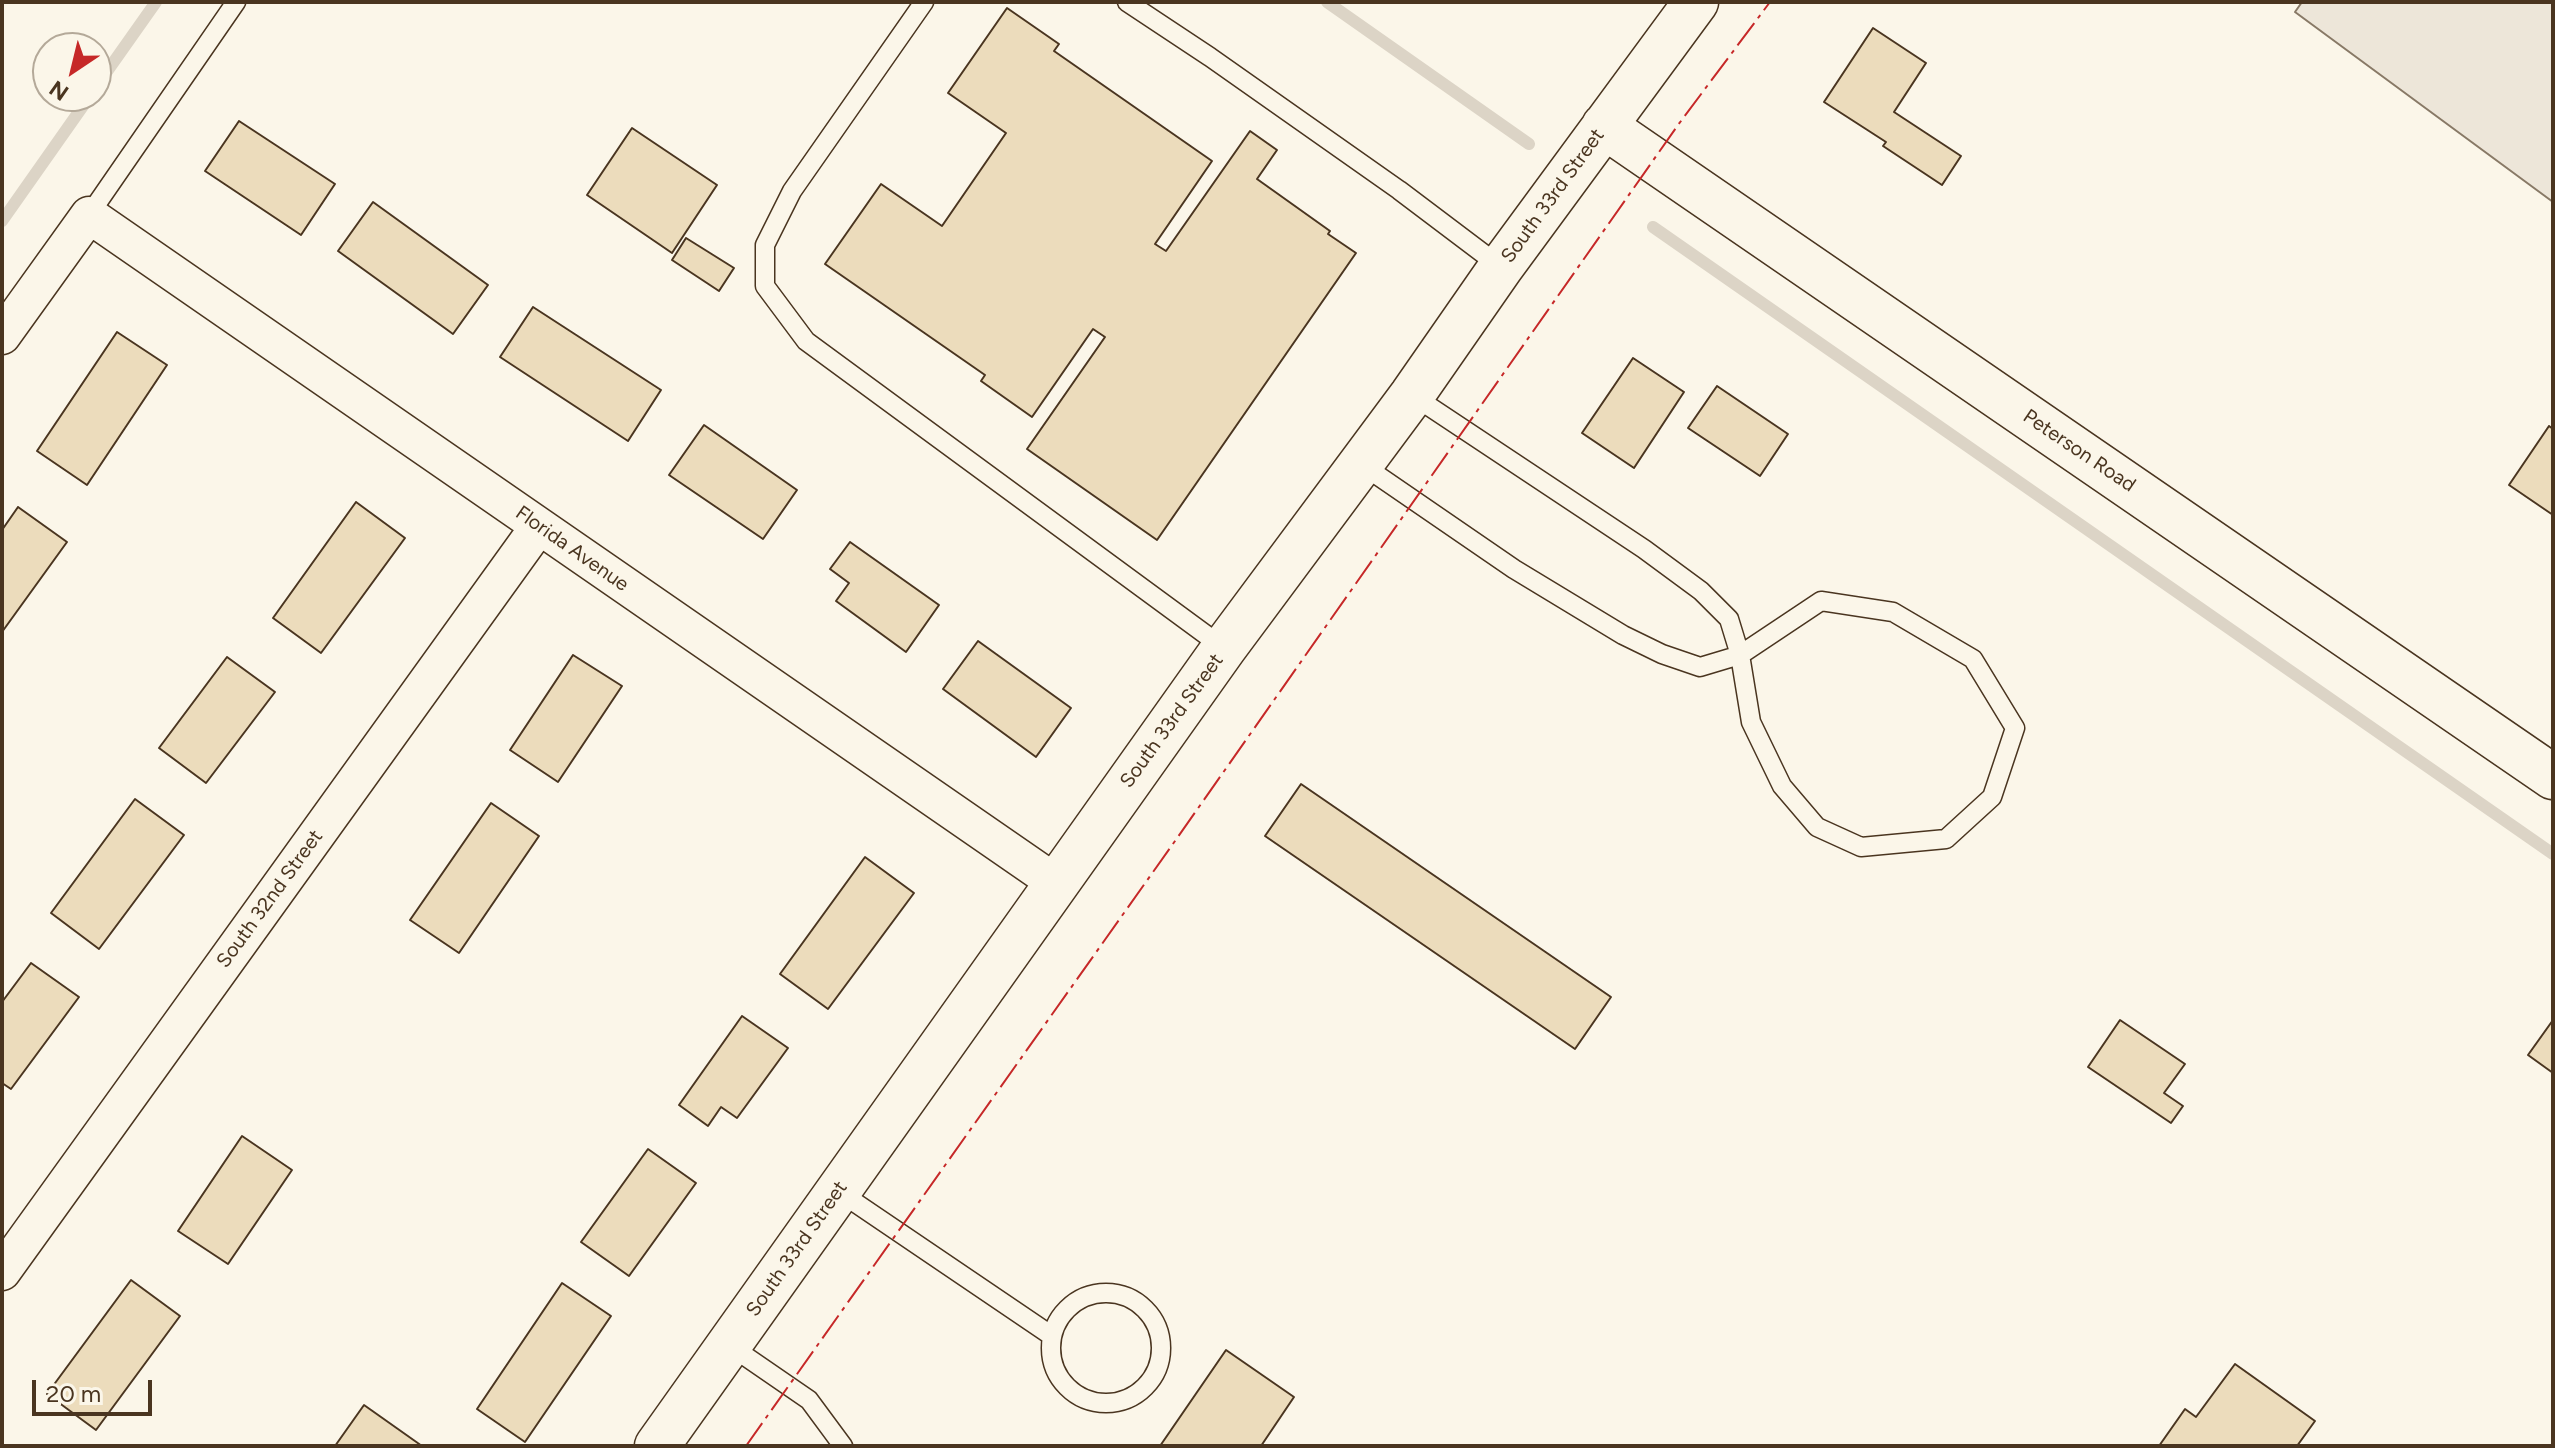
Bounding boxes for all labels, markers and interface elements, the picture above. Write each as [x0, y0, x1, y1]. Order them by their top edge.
north arrow [32, 32, 112, 112]
text: N [44, 74, 74, 106]
street label: South 33rd Street [1496, 124, 1610, 268]
street label: Peterson Road [2018, 405, 2140, 497]
street label: Florida Avenue [511, 501, 633, 597]
street label: South 33rd Street [1115, 649, 1229, 793]
street label: South 32nd Street [212, 825, 328, 973]
street label: South 33rd Street [741, 1177, 853, 1321]
scale bar [36, 1364, 156, 1414]
text: 20 m [46, 1379, 101, 1408]

